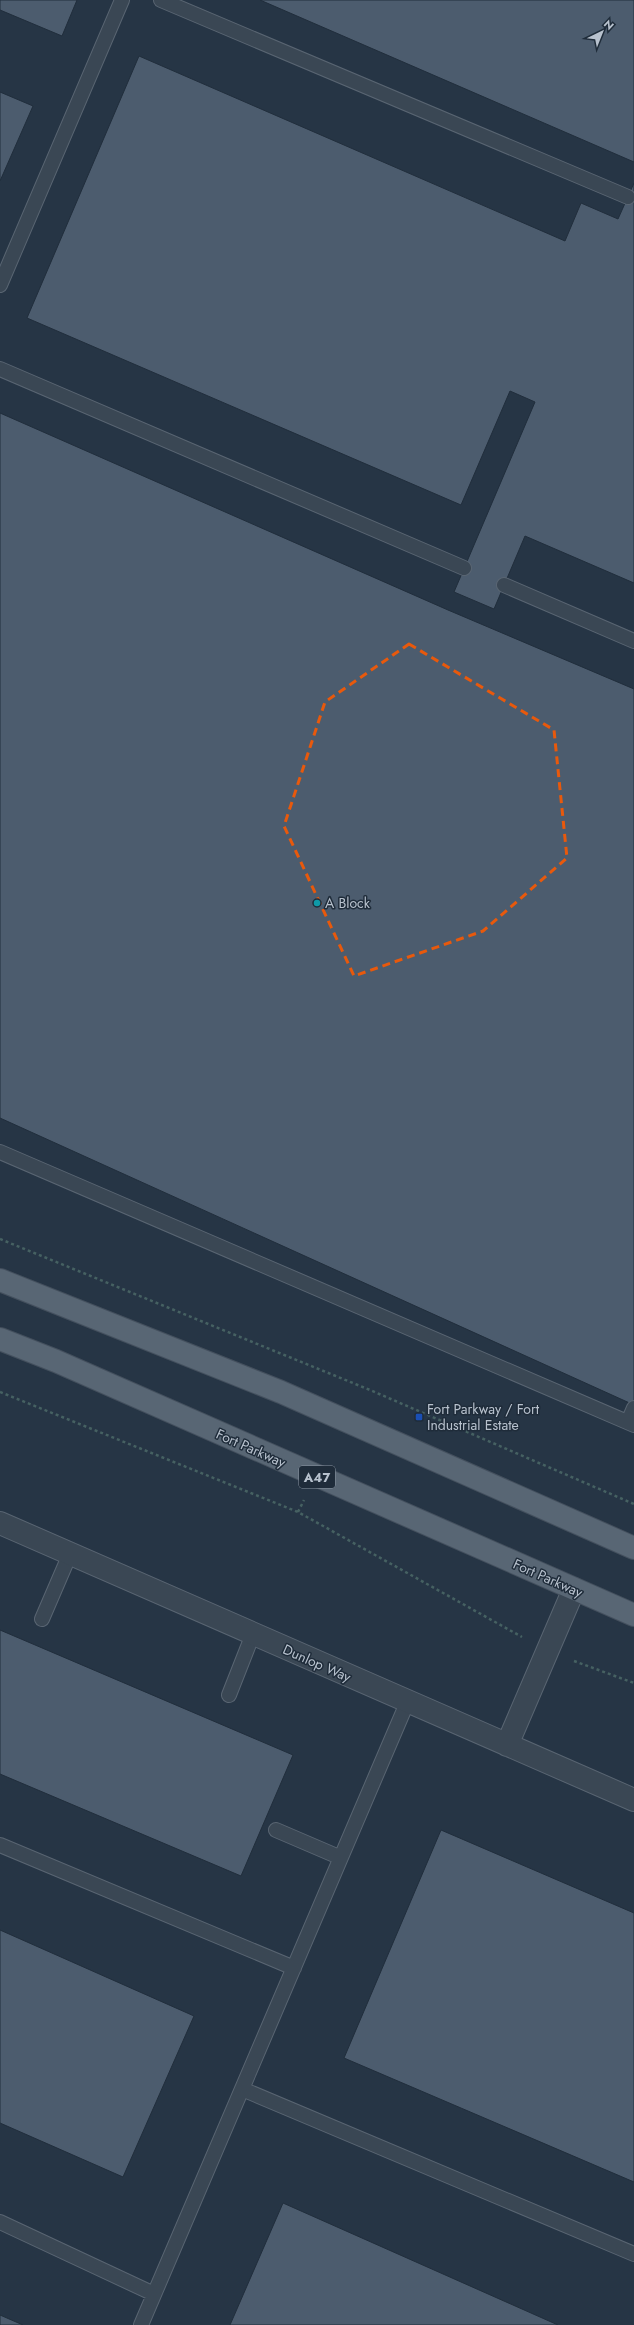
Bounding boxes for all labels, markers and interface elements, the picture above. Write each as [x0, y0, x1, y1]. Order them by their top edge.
north arrow [582, 12, 622, 52]
text: N [600, 16, 617, 34]
place label: A Block [325, 893, 371, 913]
marker: A Block [312, 898, 322, 908]
place label: Fort Parkway / Fort Industrial Estate [427, 1399, 540, 1435]
marker: Fort Parkway / Fort Industrial Estate [414, 1412, 424, 1422]
street label: Fort Parkway [213, 1424, 290, 1473]
road number: A47 [299, 1466, 335, 1488]
street label: Fort Parkway [510, 1554, 587, 1603]
street label: Dunlop Way [280, 1639, 355, 1687]

